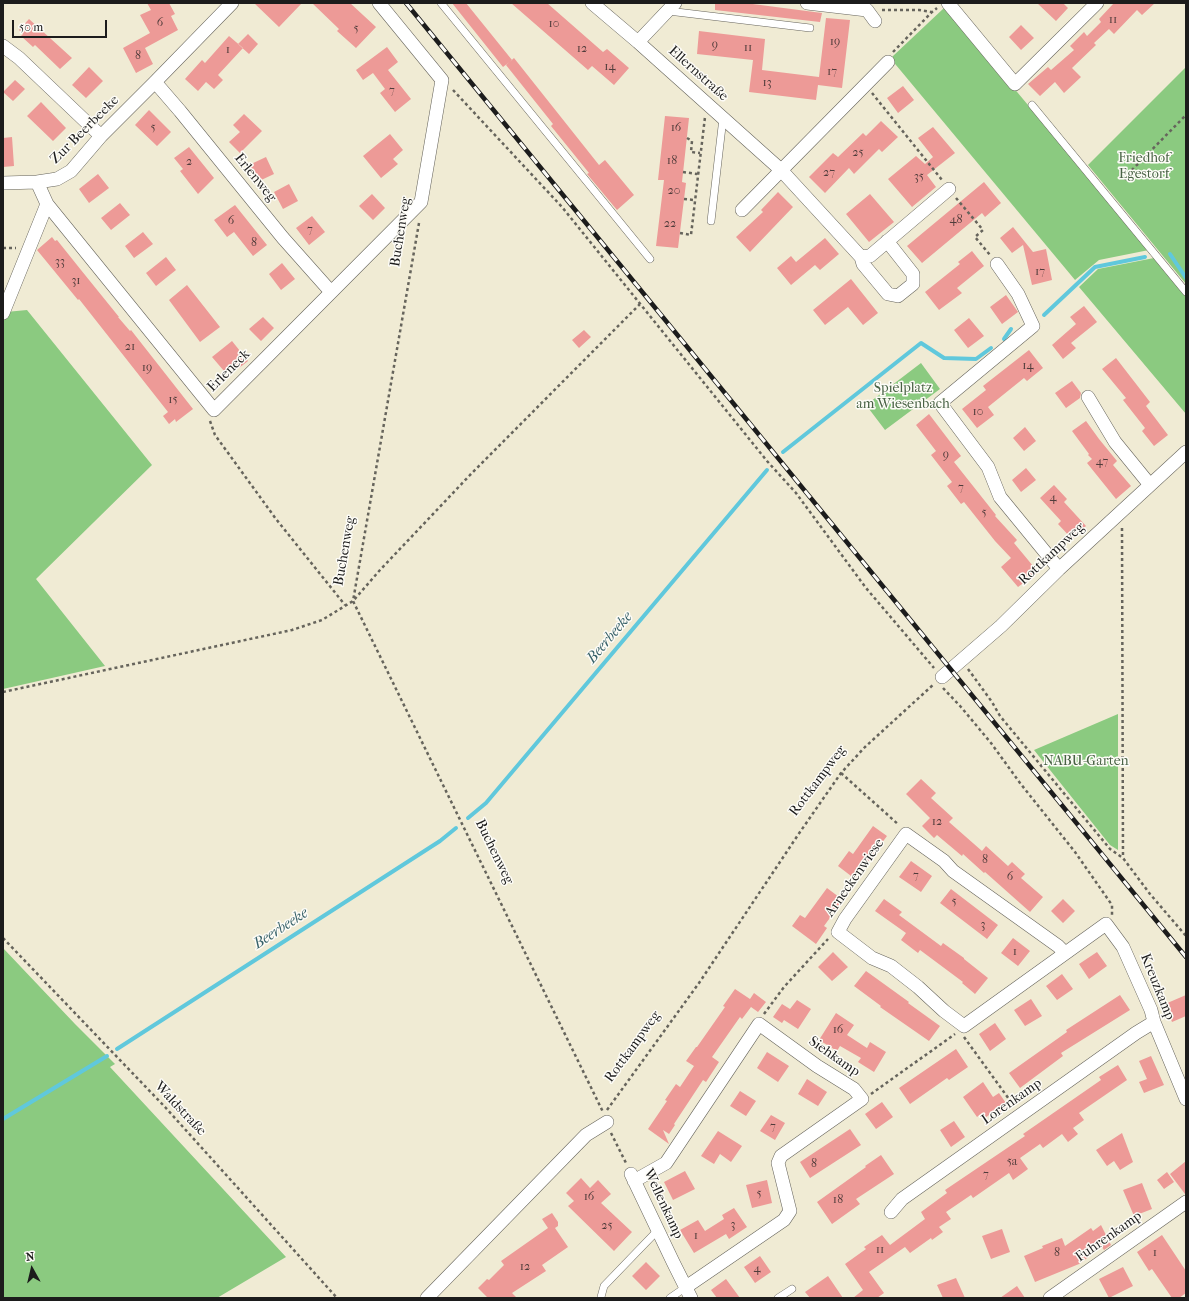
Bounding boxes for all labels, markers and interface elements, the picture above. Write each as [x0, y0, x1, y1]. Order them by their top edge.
scale bar [14, 12, 109, 38]
house number: 11 [1109, 13, 1117, 27]
house number: 6 [157, 16, 163, 30]
house number: 10 [549, 17, 559, 31]
text: 50 m [19, 20, 43, 34]
house number: 5 [353, 22, 359, 36]
house number: 19 [830, 35, 840, 49]
house number: 9 [712, 38, 718, 52]
house number: 11 [744, 41, 752, 55]
house number: 12 [577, 42, 587, 56]
house number: 1 [226, 43, 230, 57]
street label: Ellernstraße [665, 43, 731, 105]
house number: 8 [135, 49, 141, 63]
house number: 14 [604, 60, 616, 74]
house number: 17 [827, 65, 837, 79]
house number: 13 [762, 76, 772, 90]
house number: 7 [389, 84, 395, 98]
street label: Zur Beerbeeke [47, 92, 123, 168]
house number: 5 [150, 121, 156, 135]
house number: 16 [671, 121, 681, 135]
house number: 25 [852, 146, 864, 160]
street label: Erlenweg [230, 150, 280, 206]
park label: Friedhof Egestorf [1118, 151, 1170, 184]
house number: 18 [667, 154, 677, 168]
house number: 2 [186, 155, 192, 169]
house number: 27 [823, 166, 835, 180]
house number: 35 [914, 170, 924, 184]
house number: 20 [668, 184, 680, 198]
street label: Buchenweg [387, 196, 415, 268]
house number: 48 [949, 213, 963, 227]
house number: 6 [228, 214, 234, 228]
house number: 22 [664, 217, 676, 231]
house number: 7 [307, 223, 313, 237]
house number: 8 [251, 236, 257, 250]
house number: 33 [55, 255, 65, 269]
house number: 17 [1035, 265, 1045, 279]
house number: 31 [71, 274, 81, 288]
house number: 21 [125, 340, 135, 354]
street label: Erleneck [204, 346, 254, 396]
house number: 14 [1022, 359, 1034, 373]
house number: 19 [142, 361, 152, 375]
park label: Spielplatz am Wiesenbach [856, 381, 950, 414]
house number: 15 [168, 393, 178, 407]
house number: 10 [973, 405, 983, 419]
house number: 9 [943, 448, 949, 462]
house number: 47 [1096, 455, 1108, 469]
house number: 7 [958, 481, 964, 495]
house number: 4 [1049, 491, 1057, 505]
house number: 5 [981, 506, 987, 520]
street label: Buchenweg [331, 515, 359, 587]
street label: Rottkampweg [1015, 519, 1089, 589]
water label: Beerbeeke [583, 609, 637, 667]
street label: Rottkampweg [786, 742, 850, 820]
park label: NABU-Garten [1043, 754, 1129, 770]
house number: 12 [932, 815, 942, 829]
street label: Buchenweg [471, 817, 517, 887]
street label: Arneckenwiese [822, 836, 888, 920]
house number: 8 [982, 853, 988, 867]
house number: 7 [913, 869, 919, 883]
house number: 6 [1007, 870, 1013, 884]
house number: 5 [951, 895, 957, 909]
water label: Beerbeeke [250, 905, 312, 953]
house number: 3 [981, 918, 985, 932]
house number: 1 [1013, 945, 1017, 959]
street label: Kreuzkamp [1136, 951, 1178, 1023]
street label: Rottkampweg [601, 1008, 665, 1086]
house number: 16 [833, 1023, 843, 1037]
street label: Siehkamp [805, 1033, 863, 1081]
street label: Lorenkamp [979, 1075, 1045, 1129]
street label: Waldstraße [151, 1078, 209, 1140]
house number: 7 [770, 1120, 776, 1134]
house number: 5a [1007, 1155, 1017, 1169]
house number: 8 [811, 1157, 817, 1171]
street label: Wellenkamp [639, 1166, 687, 1242]
house number: 7 [983, 1168, 989, 1182]
house number: 5 [756, 1187, 762, 1201]
house number: 16 [584, 1190, 594, 1204]
house number: 18 [833, 1193, 843, 1207]
street label: Fuhrenkamp [1073, 1208, 1145, 1266]
house number: 3 [731, 1218, 735, 1232]
house number: 25 [601, 1219, 613, 1233]
house number: 1 [694, 1229, 698, 1243]
house number: 11 [876, 1243, 884, 1257]
house number: 8 [1054, 1246, 1060, 1260]
house number: 1 [1153, 1246, 1157, 1260]
north arrow [12, 1249, 52, 1289]
text: N [25, 1250, 35, 1264]
house number: 12 [520, 1260, 530, 1274]
house number: 4 [753, 1262, 761, 1276]

